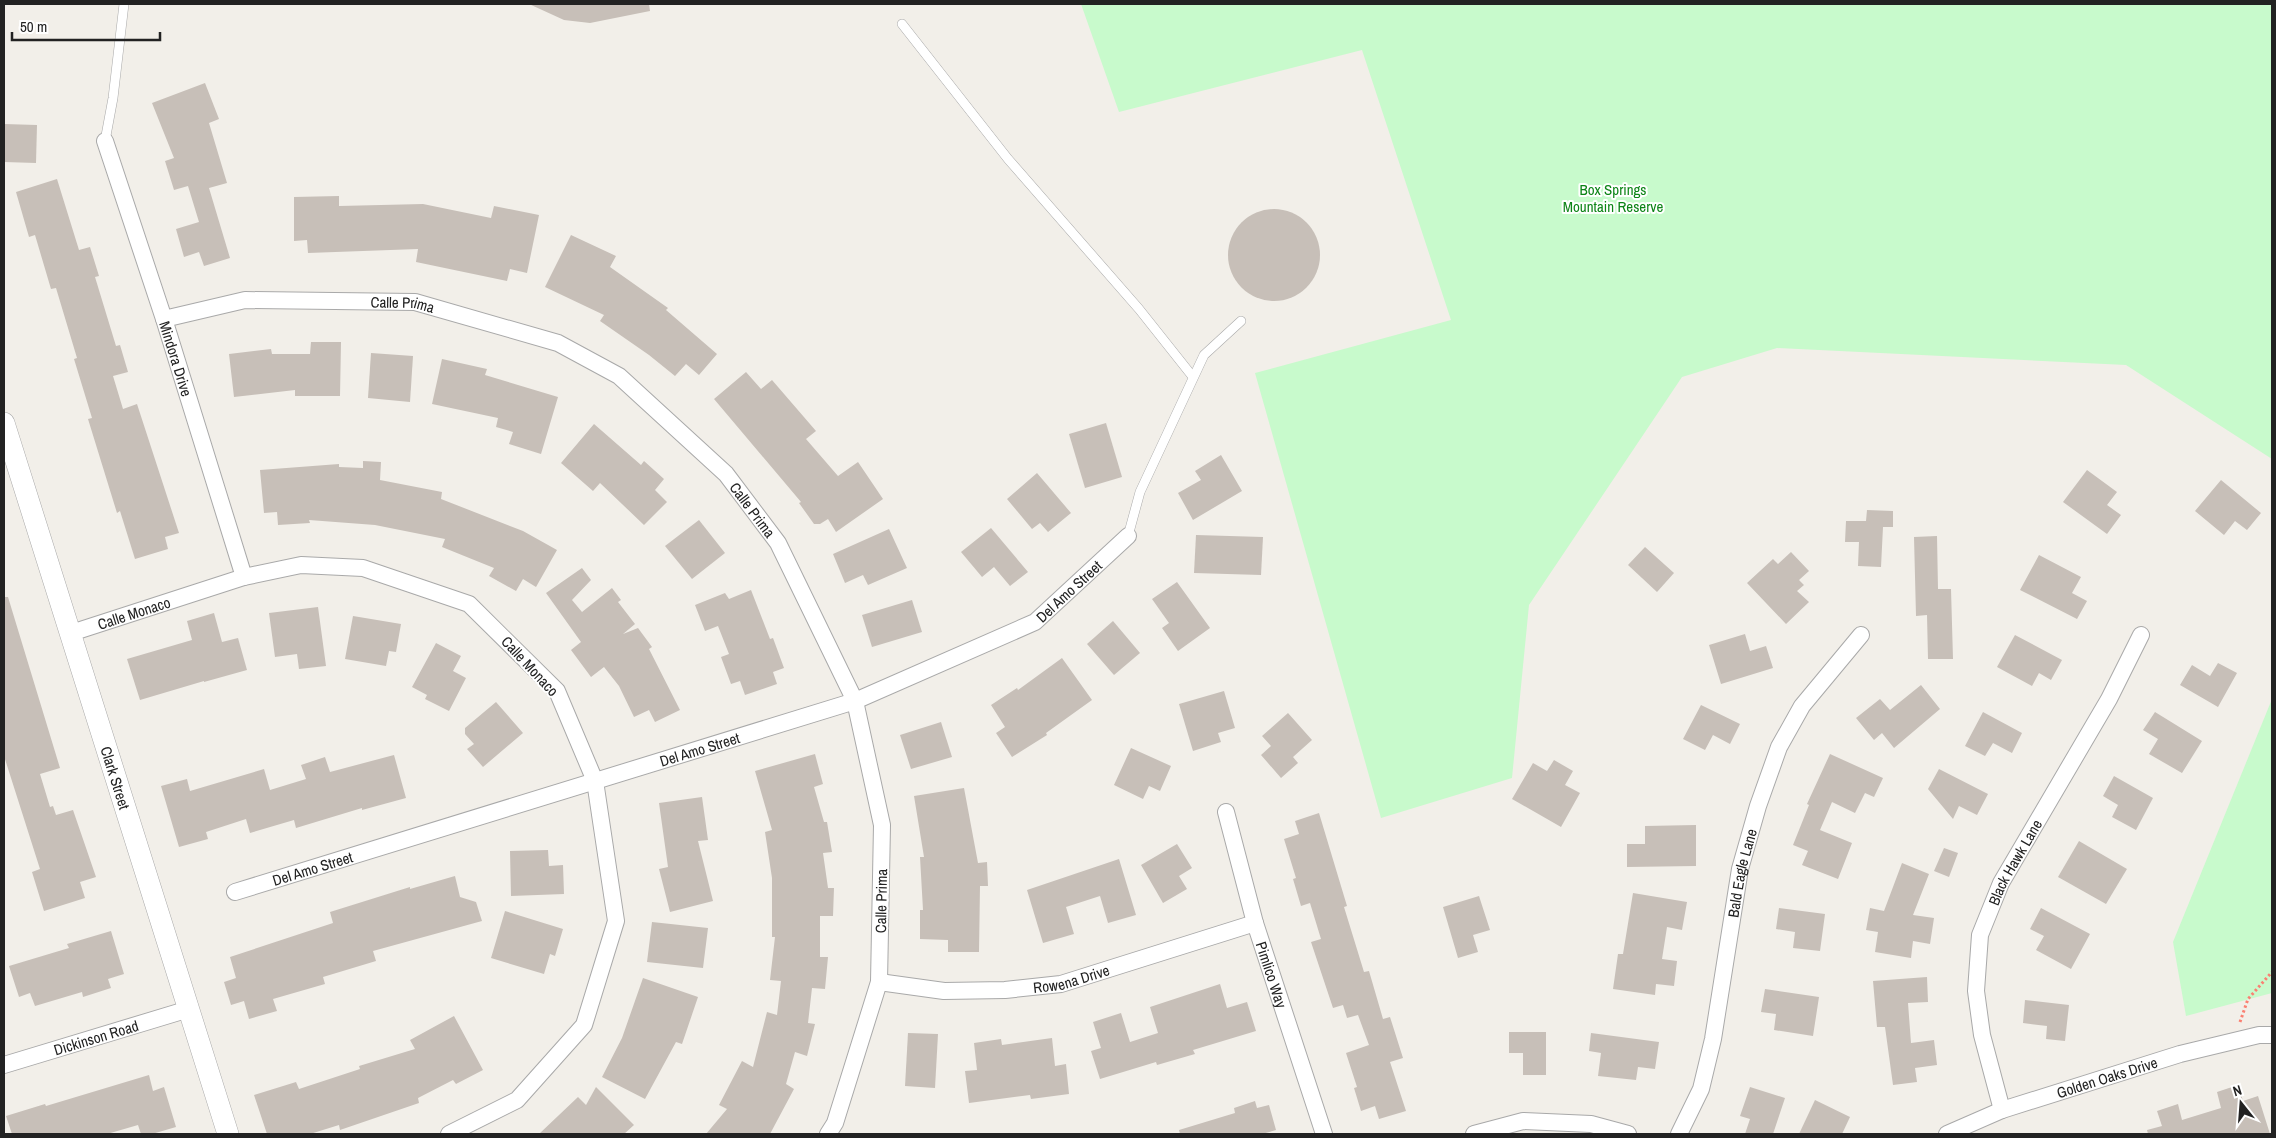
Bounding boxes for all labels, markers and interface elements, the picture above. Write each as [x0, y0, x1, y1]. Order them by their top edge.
scale bar [12, 10, 160, 42]
text: 50 m [20, 16, 47, 37]
park label: Box Springs Mountain Reserve [1563, 179, 1663, 217]
street label: Calle Prima [371, 291, 437, 318]
street label: Mindora Drive [155, 318, 198, 399]
street label: Calle Prima [725, 478, 781, 542]
street label: Del Amo Street [1031, 555, 1106, 627]
street label: Calle Monaco [95, 591, 173, 634]
street label: Calle Monaco [497, 631, 563, 701]
street label: Del Amo Street [657, 727, 743, 771]
street label: Clark Street [96, 744, 136, 813]
street label: Black Hawk Lane [1983, 815, 2047, 908]
street label: Bald Eagle Lane [1722, 826, 1762, 919]
street label: Del Amo Street [270, 846, 356, 890]
street label: Calle Prima [870, 869, 892, 933]
street label: Pimlico Way [1251, 939, 1293, 1011]
street label: Rowena Drive [1032, 959, 1112, 997]
street label: Dickinson Road [51, 1014, 141, 1060]
street label: Golden Oaks Drive [2054, 1051, 2160, 1103]
north arrow [2216, 1078, 2266, 1128]
text: N [2231, 1081, 2244, 1100]

